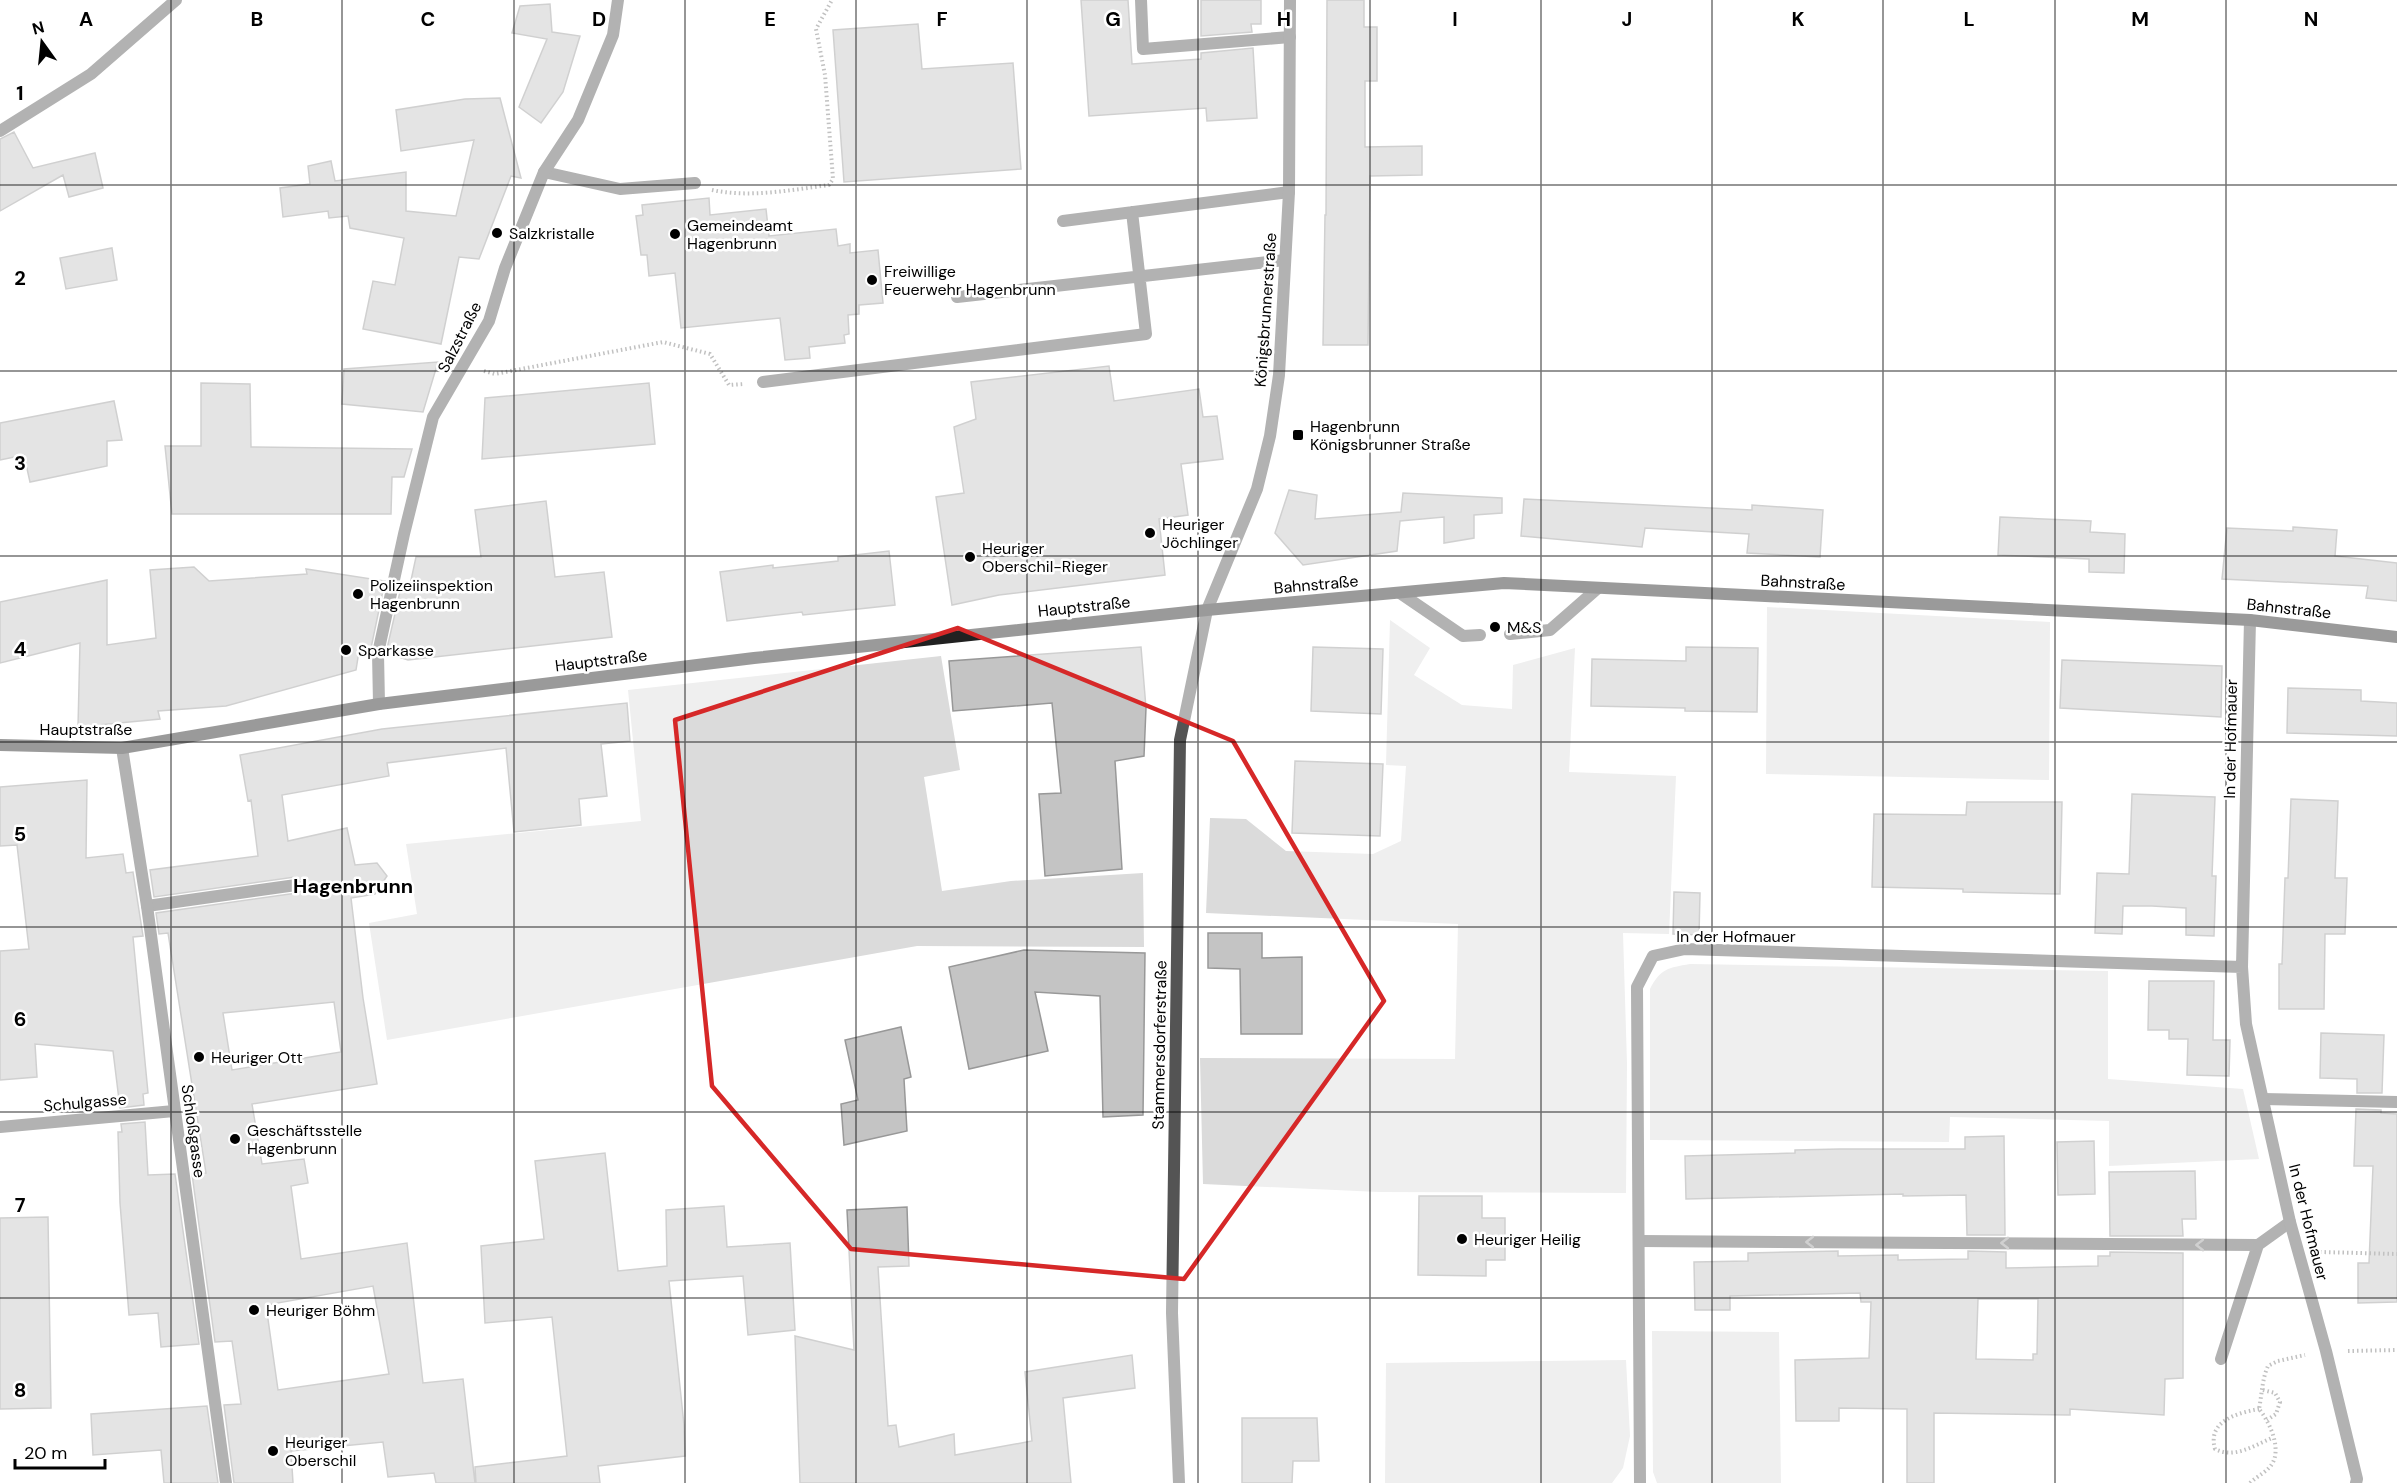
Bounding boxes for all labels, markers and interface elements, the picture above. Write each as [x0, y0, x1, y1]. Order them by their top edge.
text: A [79, 6, 93, 32]
text: B [251, 6, 263, 32]
text: C [421, 6, 435, 32]
text: D [592, 6, 606, 32]
text: E [764, 6, 776, 32]
text: F [936, 6, 948, 32]
text: G [1105, 6, 1121, 32]
text: H [1277, 6, 1291, 32]
text: I [1452, 6, 1458, 32]
text: J [1622, 6, 1632, 32]
text: K [1791, 6, 1805, 32]
text: L [1963, 6, 1975, 32]
text: M [2131, 6, 2149, 32]
text: N [2304, 6, 2318, 32]
north arrow [12, 12, 72, 72]
text: N [30, 16, 47, 40]
text: 1 [16, 80, 24, 106]
place label: Gemeindeamt Hagenbrunn [687, 215, 793, 254]
place label: Salzkristalle [509, 223, 595, 244]
marker: Salzkristalle [490, 226, 504, 240]
marker: Gemeindeamt Hagenbrunn [668, 227, 682, 241]
street label: Königsbrunnerstraße [1250, 232, 1281, 388]
place label: Freiwillige Feuerwehr Hagenbrunn [884, 261, 1056, 300]
text: 2 [14, 265, 26, 291]
marker: Freiwillige Feuerwehr Hagenbrunn [865, 273, 879, 287]
street label: Salzstraße [433, 298, 486, 376]
place label: Hagenbrunn Königsbrunner Straße [1310, 416, 1471, 455]
marker: Hagenbrunn Königsbrunner Straße [1291, 428, 1305, 442]
text: 3 [14, 450, 26, 476]
place label: Heuriger Jöchlinger [1162, 514, 1238, 553]
marker: Heuriger Jöchlinger [1143, 526, 1157, 540]
place label: Heuriger Oberschil-Rieger [982, 538, 1108, 577]
marker: Heuriger Oberschil-Rieger [963, 550, 977, 564]
street label: Bahnstraße [1273, 570, 1359, 599]
street label: Bahnstraße [1760, 570, 1846, 595]
place label: Polizeiinspektion Hagenbrunn [370, 575, 493, 614]
marker: Polizeiinspektion Hagenbrunn [351, 587, 365, 601]
street label: Hauptstraße [1037, 591, 1131, 622]
street label: Bahnstraße [2246, 594, 2332, 623]
place label: M&S [1507, 617, 1541, 638]
marker: M&S [1488, 620, 1502, 634]
text: 4 [14, 636, 27, 662]
place label: Sparkasse [358, 640, 434, 661]
marker: Sparkasse [339, 643, 353, 657]
street label: Hauptstraße [554, 644, 648, 677]
street label: In der Hofmauer [2219, 679, 2242, 799]
street label: Hauptstraße [40, 719, 132, 740]
text: 5 [14, 821, 26, 847]
district label: Hagenbrunn [293, 873, 413, 899]
street label: In der Hofmauer [1676, 926, 1796, 947]
street label: Stammersdorferstraße [1148, 960, 1171, 1130]
text: 6 [14, 1006, 26, 1032]
place label: Heuriger Ott [211, 1047, 303, 1068]
marker: Heuriger Ott [192, 1050, 206, 1064]
street label: Schloßgasse [177, 1083, 210, 1179]
street label: Schulgasse [43, 1088, 127, 1117]
place label: Geschäftsstelle Hagenbrunn [247, 1120, 362, 1159]
marker: Geschäftsstelle Hagenbrunn [228, 1132, 242, 1146]
street label: In der Hofmauer [2284, 1162, 2333, 1283]
text: 7 [15, 1192, 26, 1218]
place label: Heuriger Heilig [1474, 1229, 1581, 1250]
marker: Heuriger Heilig [1455, 1232, 1469, 1246]
one-way arrow [1805, 1236, 1814, 1248]
one-way arrow [2000, 1237, 2009, 1249]
one-way arrow [2195, 1238, 2204, 1251]
place label: Heuriger Böhm [266, 1300, 375, 1321]
marker: Heuriger Böhm [247, 1303, 261, 1317]
text: 8 [14, 1377, 26, 1403]
scale bar [15, 1432, 105, 1470]
place label: Heuriger Oberschil [285, 1432, 356, 1471]
text: 20 m [24, 1441, 67, 1465]
marker: Heuriger Oberschil [266, 1444, 280, 1458]

